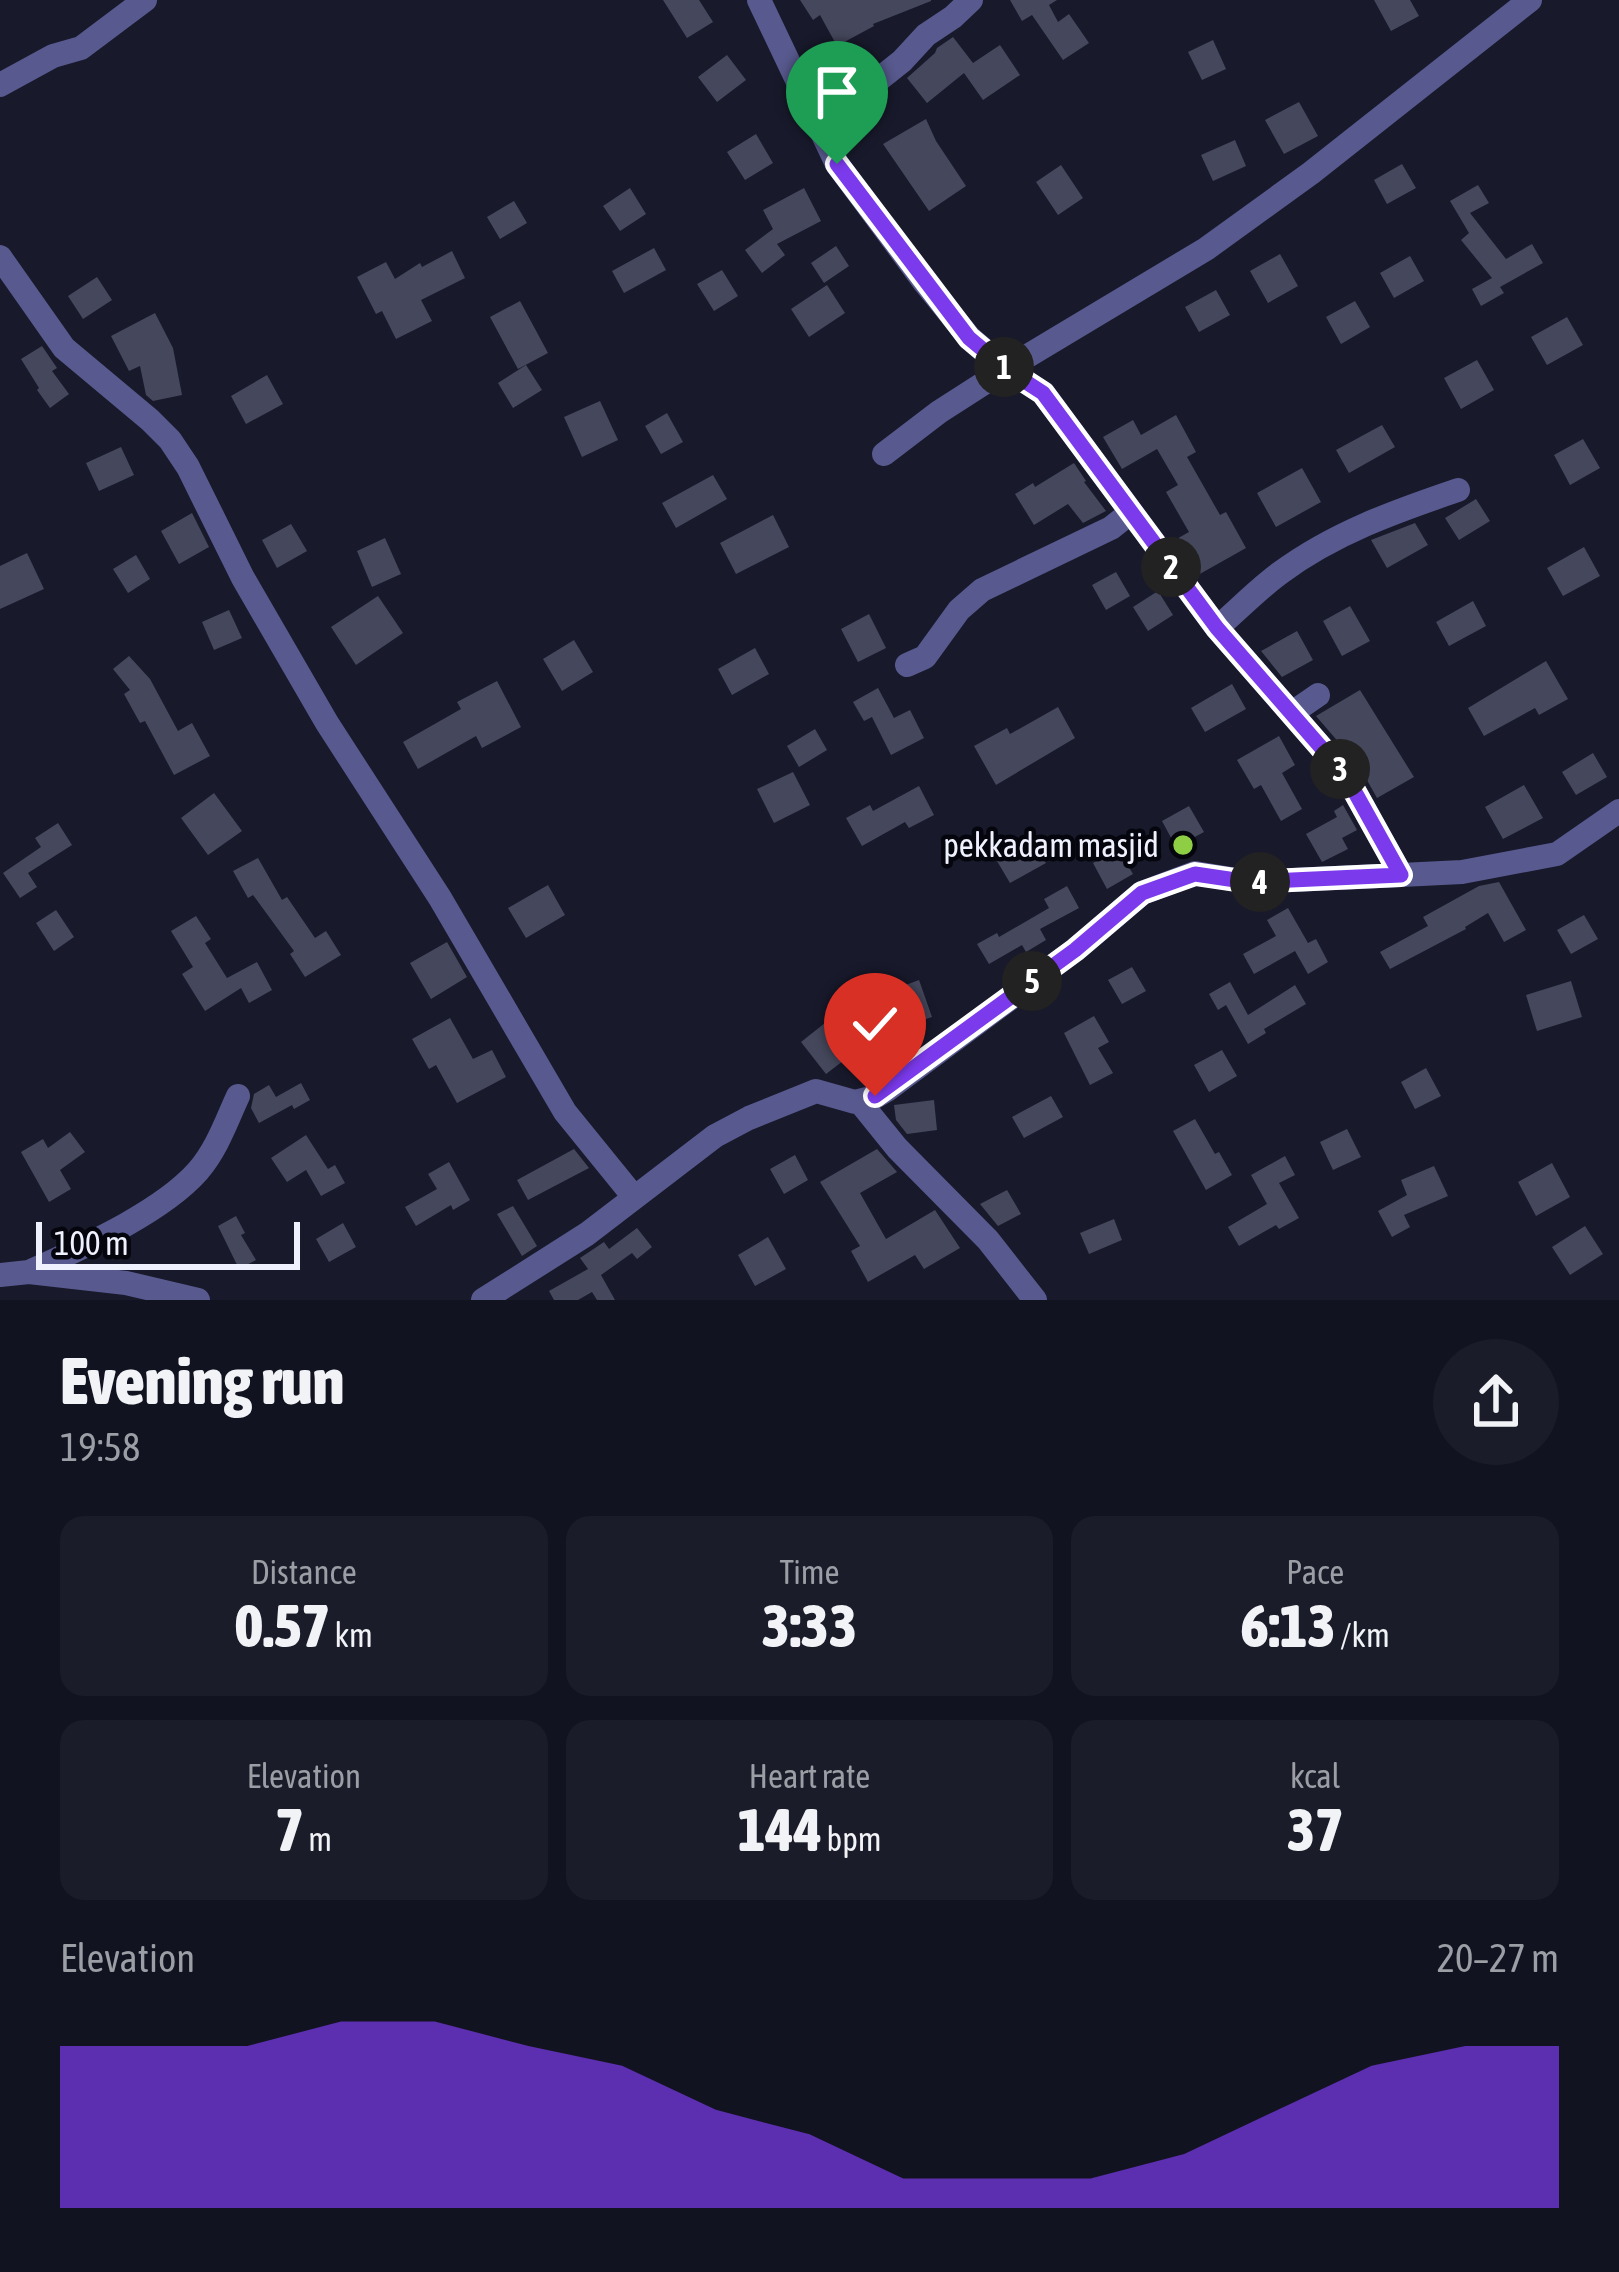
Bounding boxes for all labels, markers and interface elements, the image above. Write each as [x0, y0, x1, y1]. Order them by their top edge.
pin [786, 41, 888, 164]
icon: arrive [804, 59, 870, 125]
pin: 1 [974, 337, 1034, 397]
text: 1 [996, 348, 1012, 386]
pin: 2 [1141, 537, 1201, 597]
text: 2 [1163, 548, 1179, 586]
pin: 3 [1310, 739, 1370, 799]
text: 3 [1332, 750, 1348, 788]
place label: pekkadam masjid [943, 826, 1159, 864]
marker: pekkadam masjid [1170, 832, 1196, 858]
pin: 4 [1230, 852, 1290, 912]
text: 4 [1252, 863, 1268, 901]
pin: 5 [1002, 951, 1062, 1011]
text: 5 [1024, 962, 1040, 1000]
pin [824, 973, 926, 1096]
icon: check [842, 991, 908, 1057]
scale bar [36, 1216, 300, 1269]
text: 100 m [54, 1224, 129, 1262]
button: share [1433, 1339, 1559, 1465]
text: Evening run [60, 1342, 345, 1418]
text: 19:58 [60, 1425, 140, 1469]
text: Distance [251, 1553, 357, 1591]
text: Time [779, 1553, 840, 1591]
text: Pace [1286, 1553, 1344, 1591]
text: 0.57 [235, 1591, 330, 1660]
text: 3:33 [762, 1591, 857, 1660]
text: 6:13 [1241, 1591, 1336, 1660]
text: km [330, 1616, 373, 1654]
text: /km [1336, 1616, 1390, 1654]
text: Elevation [247, 1757, 361, 1795]
text: Heart rate [749, 1757, 870, 1795]
text: kcal [1290, 1757, 1340, 1795]
text: 7 [276, 1795, 304, 1864]
text: 144 [737, 1795, 822, 1864]
text: 37 [1287, 1795, 1343, 1864]
text: m [304, 1820, 332, 1858]
text: bpm [822, 1820, 882, 1858]
text: Elevation [60, 1936, 195, 1980]
text: 20–27 m [1437, 1936, 1559, 1980]

